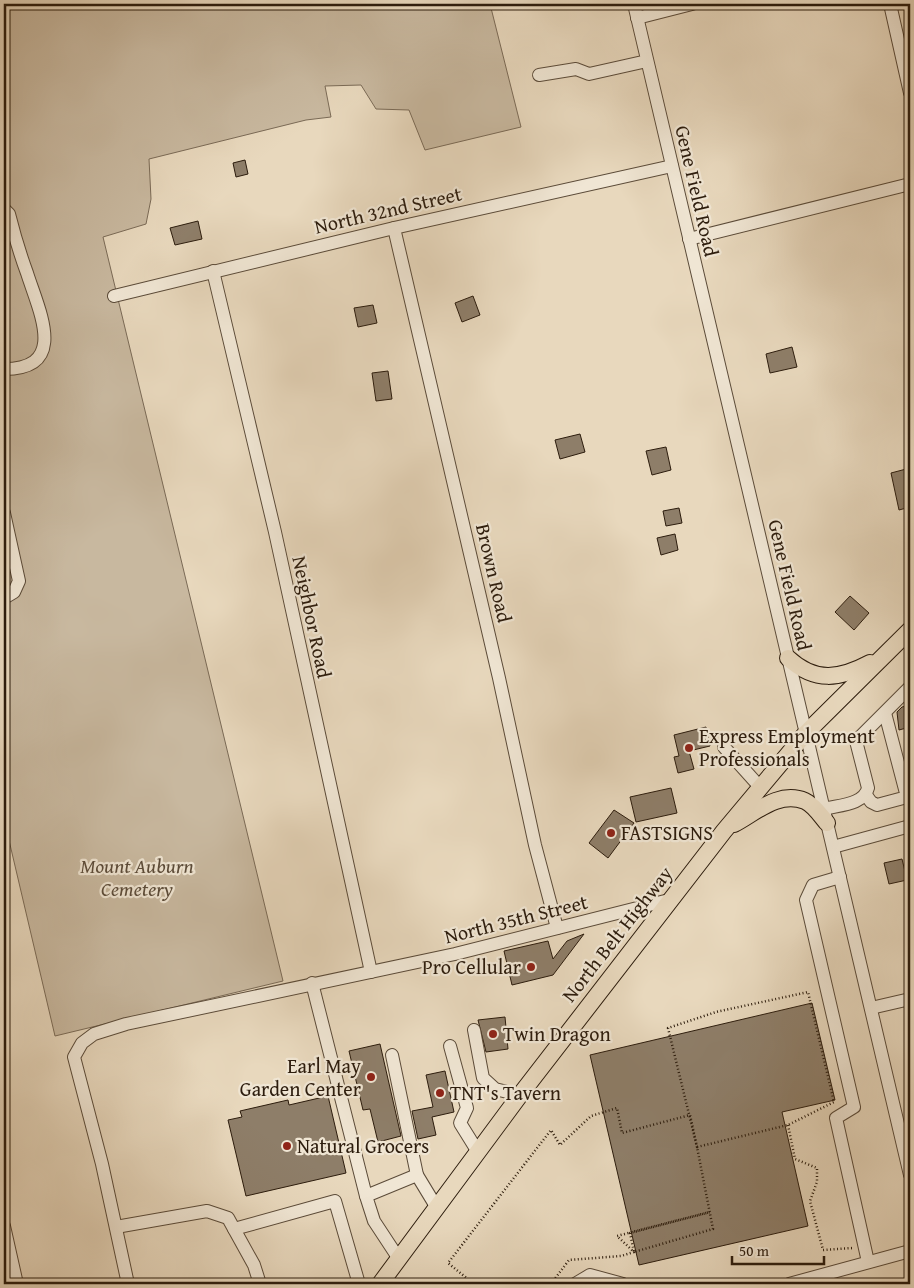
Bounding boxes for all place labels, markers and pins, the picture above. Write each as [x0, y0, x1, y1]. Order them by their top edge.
place label: Express Employment Professionals [699, 721, 875, 773]
marker: Express Employment Professionals [683, 742, 695, 754]
place label: FASTSIGNS [621, 818, 713, 847]
marker: FASTSIGNS [605, 827, 617, 839]
place label: Pro Cellular [422, 952, 521, 981]
marker: Pro Cellular [525, 961, 537, 973]
place label: Twin Dragon [503, 1019, 611, 1048]
marker: Twin Dragon [487, 1028, 499, 1040]
place label: Earl May Garden Center [240, 1051, 361, 1103]
marker: Earl May Garden Center [365, 1071, 377, 1083]
place label: TNT's Tavern [450, 1078, 561, 1107]
marker: TNT's Tavern [434, 1087, 446, 1099]
place label: Natural Grocers [297, 1131, 429, 1160]
marker: Natural Grocers [281, 1140, 293, 1152]

